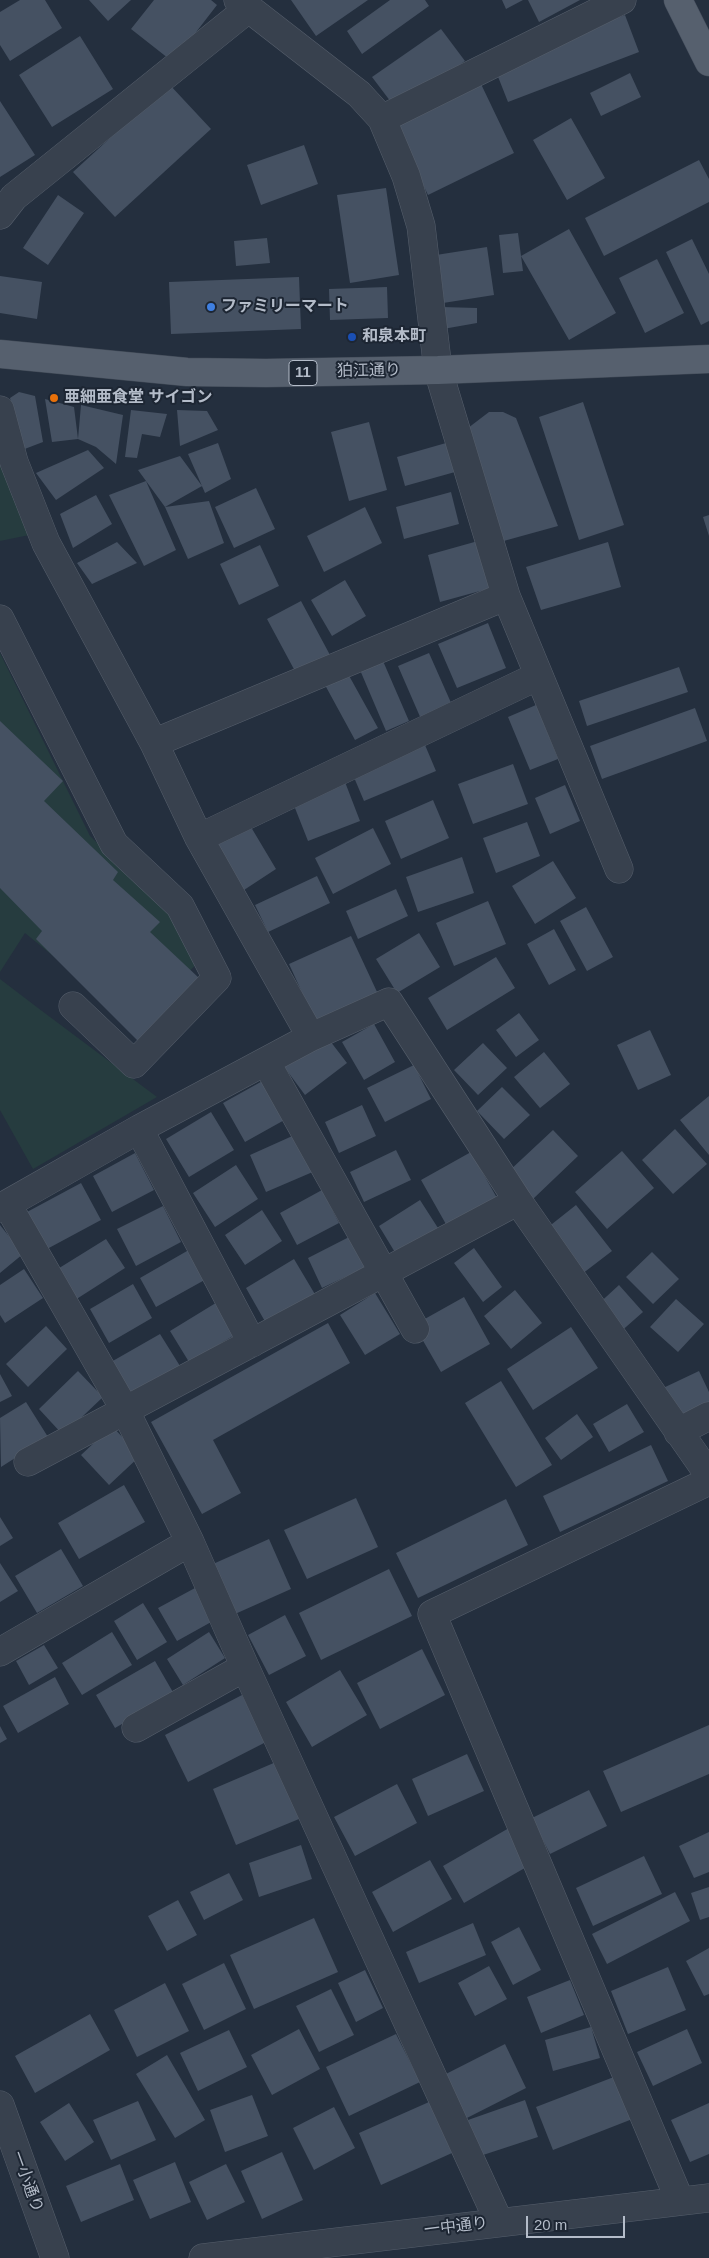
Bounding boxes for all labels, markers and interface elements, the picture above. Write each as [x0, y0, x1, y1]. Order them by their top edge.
place label: ファミリーマート [221, 297, 349, 317]
marker: ファミリーマート [205, 301, 217, 313]
place label: 和泉本町 [362, 327, 426, 347]
marker: 和泉本町 [346, 331, 358, 343]
road number: 11 [289, 360, 317, 386]
street label: 狛江通り [337, 361, 401, 381]
place label: 亜細亜食堂 サイゴン [64, 388, 212, 408]
marker: 亜細亜食堂 サイゴン [48, 392, 60, 404]
street label: 一小通り [7, 2149, 47, 2215]
scale bar [529, 2206, 628, 2238]
street label: 一中通り [423, 2214, 489, 2240]
text: 20 m [534, 2216, 567, 2233]

